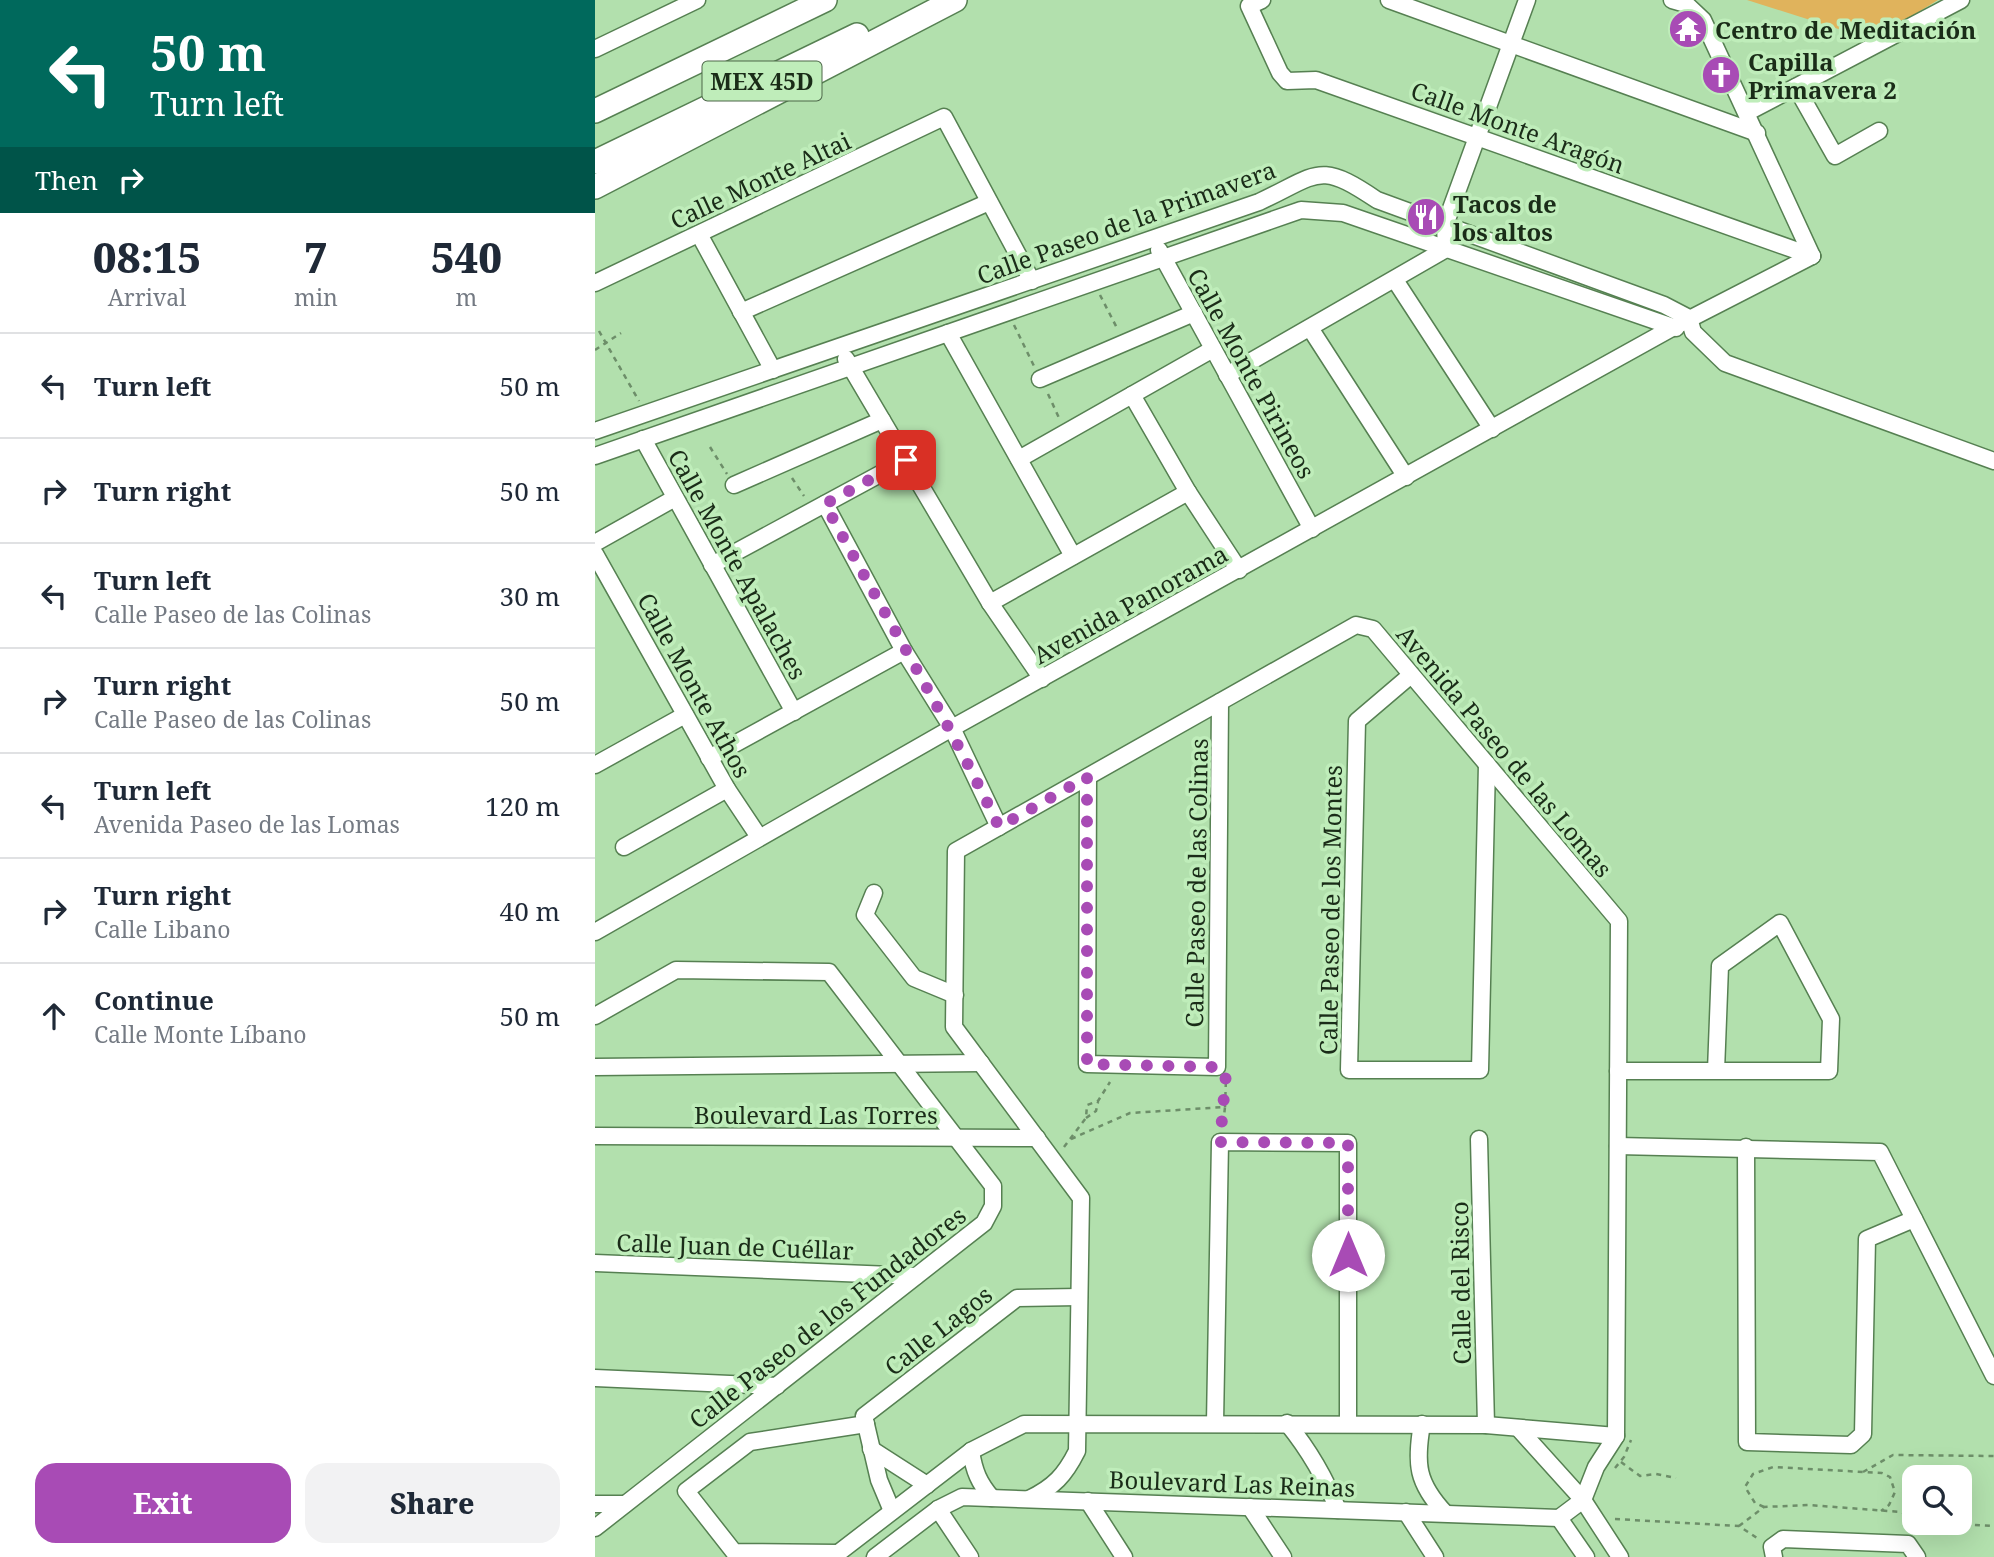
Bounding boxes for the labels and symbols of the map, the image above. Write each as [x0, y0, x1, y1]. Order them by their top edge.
temple icon: Centro de Meditación [1667, 8, 1709, 50]
place label: Centro de Meditación [1715, 13, 1976, 46]
place label: Capilla Primavera 2 [1748, 45, 1897, 106]
church icon: Capilla Primavera 2 [1700, 54, 1742, 96]
road number: MEX 45D [703, 61, 822, 100]
street label: Calle Monte Aragón [1407, 73, 1629, 181]
street label: Calle Monte Altai [664, 124, 856, 236]
street label: Calle Paseo de la Primavera [972, 153, 1280, 291]
place label: Tacos de los altos [1453, 187, 1557, 248]
restaurant icon: Tacos de los altos [1405, 196, 1447, 238]
street label: Calle Monte Pirineos [1180, 262, 1324, 484]
pin [876, 430, 936, 490]
street label: Calle Monte Apalaches [661, 443, 815, 685]
street label: Avenida Panorama [1027, 537, 1233, 671]
street label: Calle Monte Athos [630, 587, 760, 783]
street label: Avenida Paseo de las Lomas [1390, 618, 1620, 884]
street label: Calle Paseo de las Colinas [1177, 738, 1215, 1028]
street label: Calle Paseo de los Montes [1311, 765, 1349, 1055]
street label: Boulevard Las Torres [694, 1098, 938, 1131]
street label: Calle Paseo de los Fundadores [682, 1198, 972, 1436]
street label: Calle del Risco [1442, 1201, 1478, 1365]
position arrow [1311, 1218, 1385, 1292]
street label: Calle Juan de Cuéllar [616, 1225, 854, 1267]
street label: Calle Lagos [877, 1278, 999, 1382]
street label: Boulevard Las Reinas [1108, 1462, 1356, 1504]

